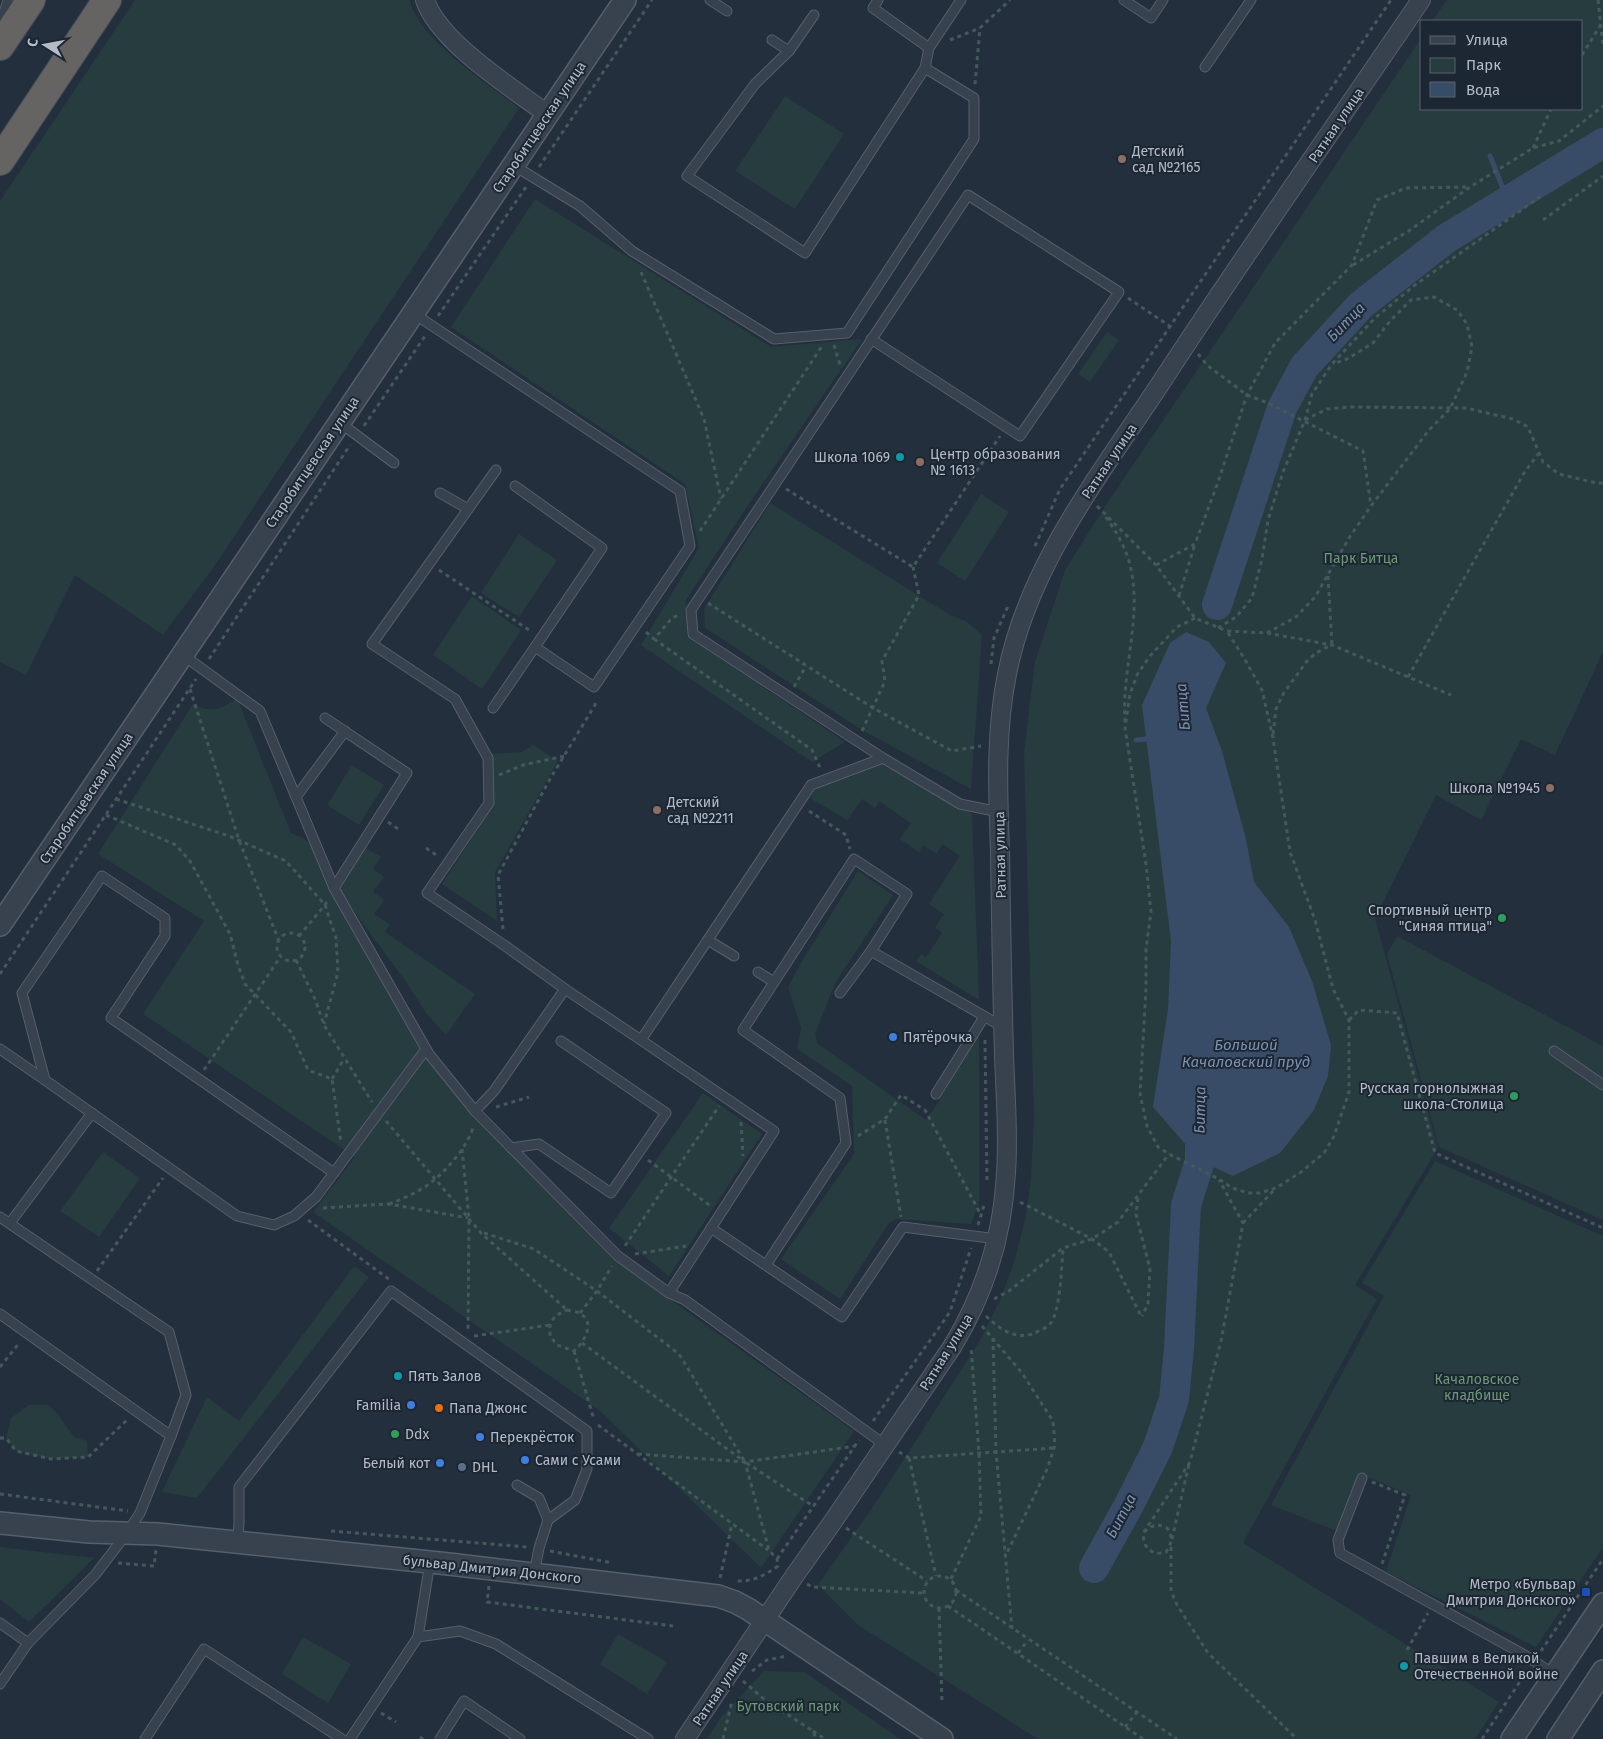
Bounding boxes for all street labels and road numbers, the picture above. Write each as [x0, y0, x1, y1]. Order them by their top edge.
street label: Старобитцевская улица [489, 58, 590, 196]
street label: Ратная улица [1305, 84, 1368, 166]
street label: Старобитцевская улица [262, 393, 363, 531]
street label: Ратная улица [1078, 420, 1141, 502]
street label: Старобитцевская улица [36, 729, 137, 867]
street label: Ратная улица [991, 811, 1010, 899]
street label: Ратная улица [916, 1311, 977, 1394]
street label: бульвар Дмитрия Донского [402, 1552, 582, 1587]
street label: Ратная улица [689, 1647, 752, 1729]

